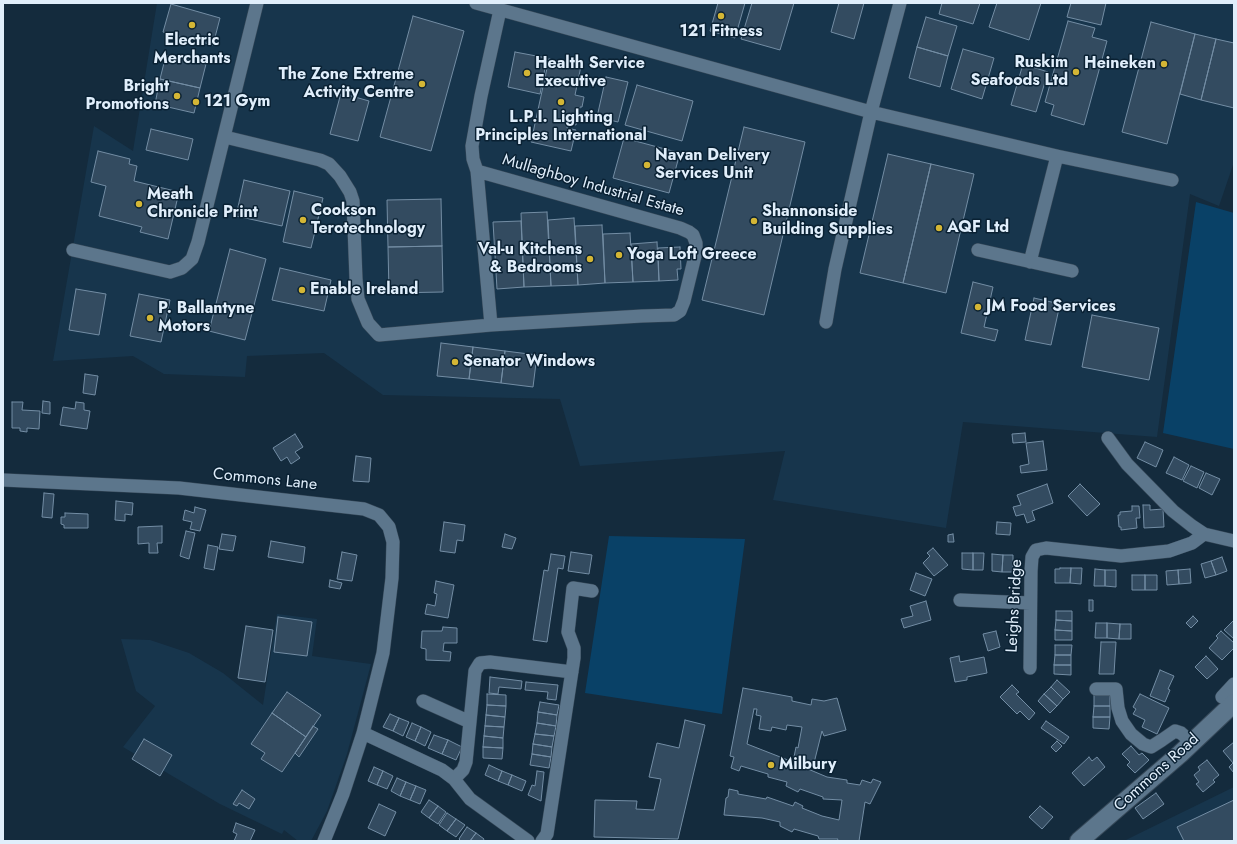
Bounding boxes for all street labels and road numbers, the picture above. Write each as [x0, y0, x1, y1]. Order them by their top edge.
street label: Mullaghboy Industrial Estate [500, 151, 686, 221]
street label: Commons Lane [212, 465, 318, 495]
street label: Leighs Bridge [1003, 559, 1027, 653]
street label: Commons Road [1111, 730, 1203, 816]

